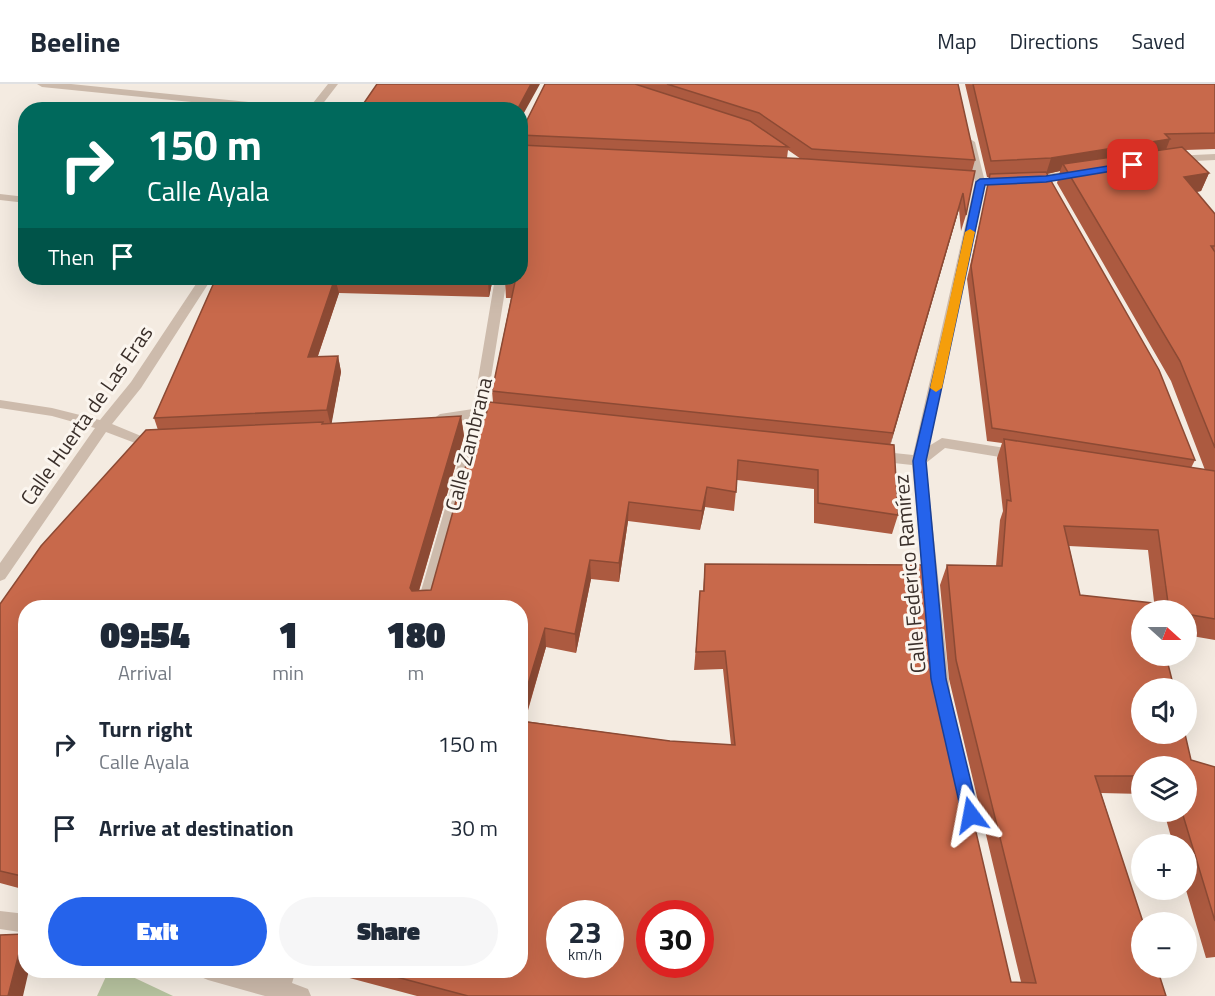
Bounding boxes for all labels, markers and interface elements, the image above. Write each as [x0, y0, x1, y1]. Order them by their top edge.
text: Beeline [30, 20, 120, 63]
text: Map [937, 25, 977, 57]
text: Directions [1010, 25, 1099, 57]
text: Saved [1132, 25, 1185, 57]
text: 150 m [147, 112, 262, 176]
icon: right [48, 126, 126, 204]
pin [1107, 139, 1158, 190]
icon: arrive [1116, 148, 1149, 181]
text: Calle Ayala [147, 170, 269, 211]
text: Then [48, 240, 94, 274]
icon: arrive [106, 240, 139, 273]
street label: Calle Huerta de Las Eras [12, 319, 160, 511]
street label: Calle Zambrana [436, 373, 500, 514]
street label: Calle Federico Ramírez [884, 473, 934, 675]
north arrow [1131, 600, 1197, 666]
map controls [1131, 600, 1197, 978]
text: 09:54 [100, 607, 190, 662]
text: 1 [278, 607, 298, 662]
text: 180 [386, 607, 446, 662]
text: Arrival [118, 657, 172, 688]
text: min [272, 657, 304, 688]
text: m [408, 657, 424, 688]
button: sound [1131, 678, 1197, 744]
text: Turn right [99, 712, 193, 746]
text: 150 m [438, 727, 498, 761]
icon: right [48, 728, 81, 761]
text: Calle Ayala [99, 746, 189, 777]
button: layers [1131, 756, 1197, 822]
position arrow [939, 783, 1003, 847]
text: Arrive at destination [99, 811, 294, 845]
text: 30 m [450, 811, 498, 845]
icon: arrive [48, 812, 81, 845]
button: + [1131, 834, 1197, 900]
button: Exit [48, 897, 267, 966]
button: Share [279, 897, 498, 966]
speed limit sign: 30 [636, 900, 714, 978]
text: 23 [568, 909, 602, 955]
button: − [1131, 912, 1197, 978]
text: km/h [568, 943, 602, 966]

